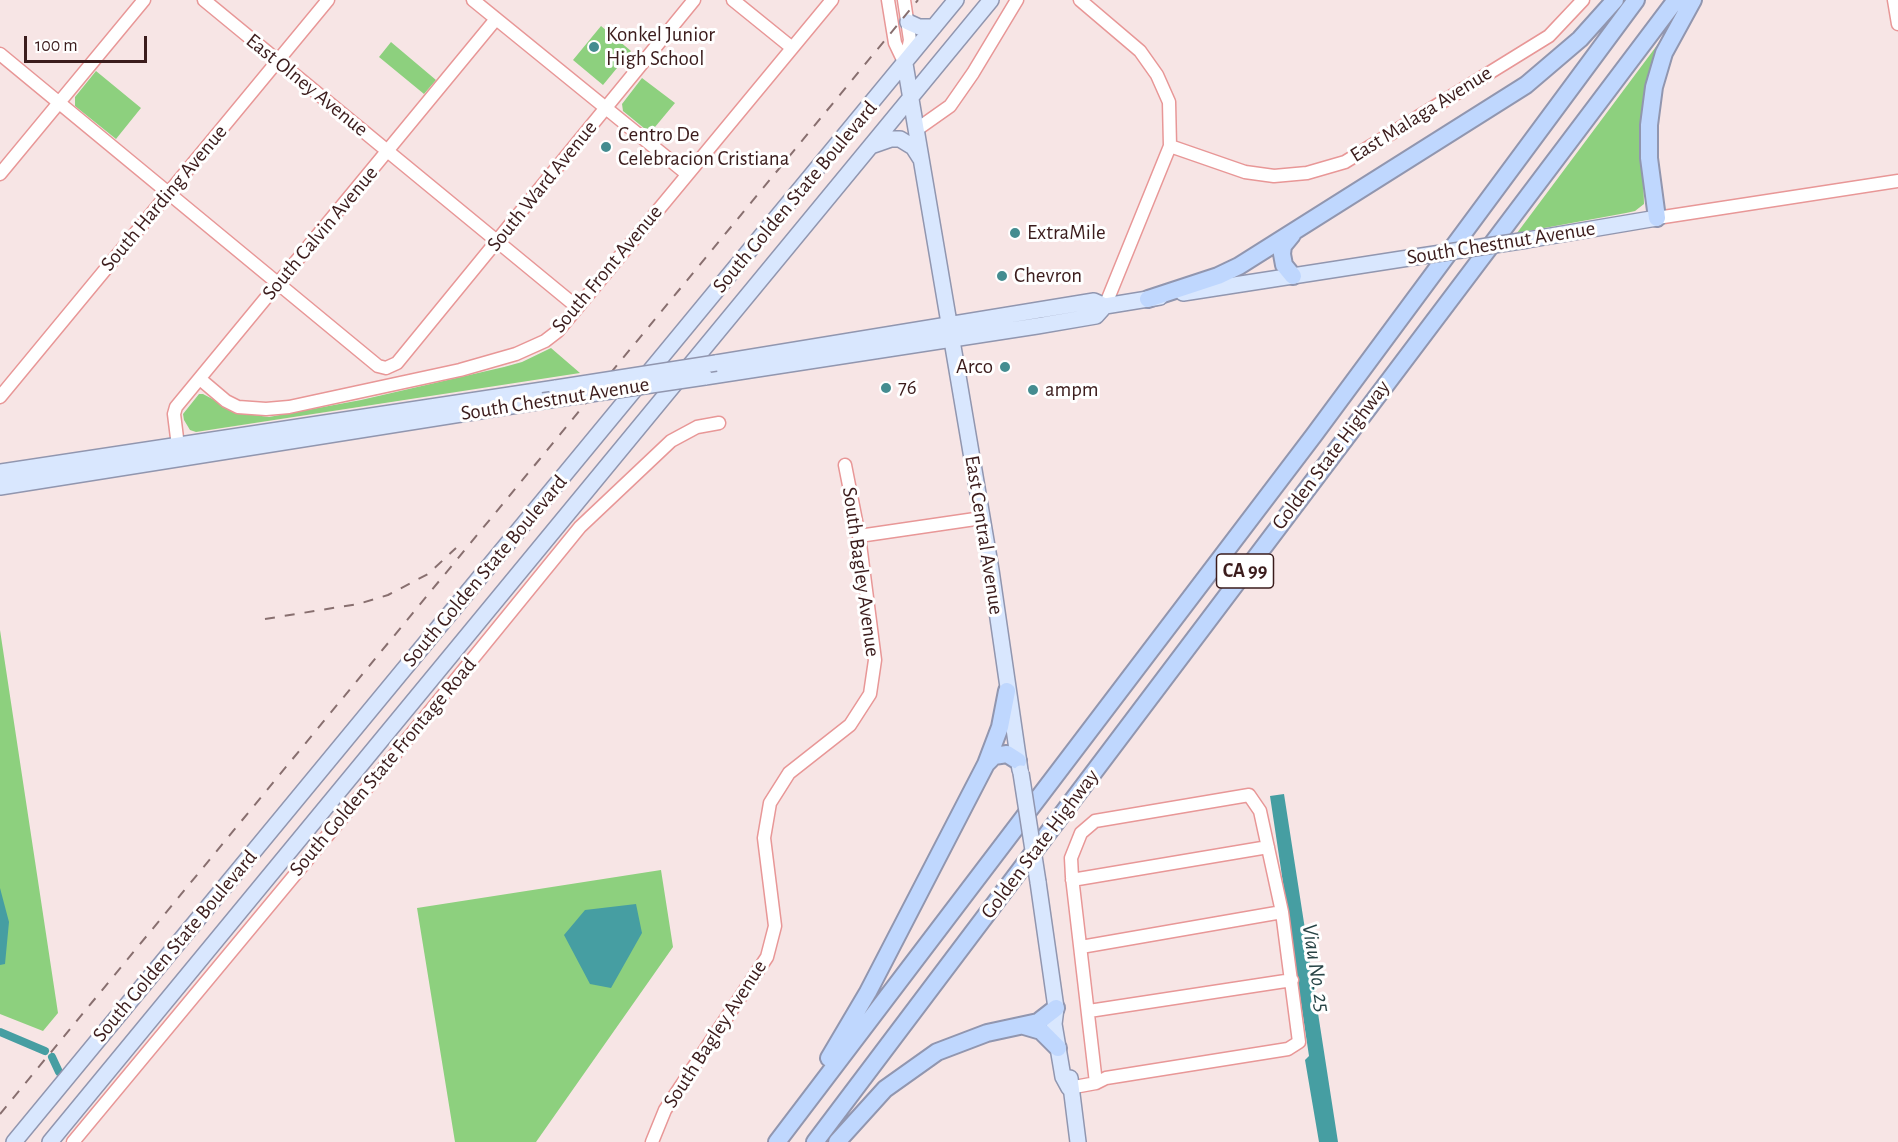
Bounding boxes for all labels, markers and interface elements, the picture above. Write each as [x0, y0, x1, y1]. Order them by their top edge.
place label: Konkel Junior High School [606, 22, 715, 72]
scale bar [27, 24, 150, 62]
street label: East Olney Avenue [241, 28, 373, 142]
text: 100 m [35, 37, 78, 55]
marker: Konkel Junior High School [587, 40, 601, 54]
street label: East Malaga Avenue [1345, 60, 1497, 168]
street label: South Golden State Boulevard [707, 96, 883, 298]
street label: South Ward Avenue [482, 115, 602, 257]
street label: South Harding Avenue [95, 120, 233, 276]
place label: Centro De Celebracion Cristiana [618, 122, 789, 172]
marker: Centro De Celebracion Cristiana [599, 140, 613, 154]
street label: South Calvin Avenue [257, 161, 383, 305]
street label: South Front Avenue [546, 200, 668, 338]
street label: South Chestnut Avenue [1405, 216, 1597, 270]
place label: ExtraMile [1027, 220, 1106, 246]
marker: ExtraMile [1008, 226, 1022, 240]
place label: Chevron [1014, 263, 1082, 289]
marker: Chevron [995, 269, 1009, 283]
place label: Arco [956, 354, 993, 380]
marker: Arco [998, 360, 1012, 374]
street label: South Chestnut Avenue [459, 372, 651, 426]
place label: 76 [898, 375, 917, 401]
street label: Golden State Highway [1267, 375, 1395, 535]
place label: ampm [1045, 377, 1099, 403]
marker: 76 [879, 381, 893, 395]
marker: ampm [1026, 383, 1040, 397]
street label: East Central Avenue [959, 453, 1009, 617]
street label: South Golden State Boulevard [397, 470, 573, 672]
street label: South Bagley Avenue [837, 485, 885, 659]
road number: CA 99 [1216, 554, 1274, 588]
street label: South Golden State Frontage Road [284, 653, 482, 881]
street label: Golden State Highway [976, 764, 1104, 924]
street label: South Golden State Boulevard [87, 845, 263, 1047]
water label: Viau No. 25 [1296, 922, 1336, 1014]
street label: South Bagley Avenue [658, 955, 772, 1113]

